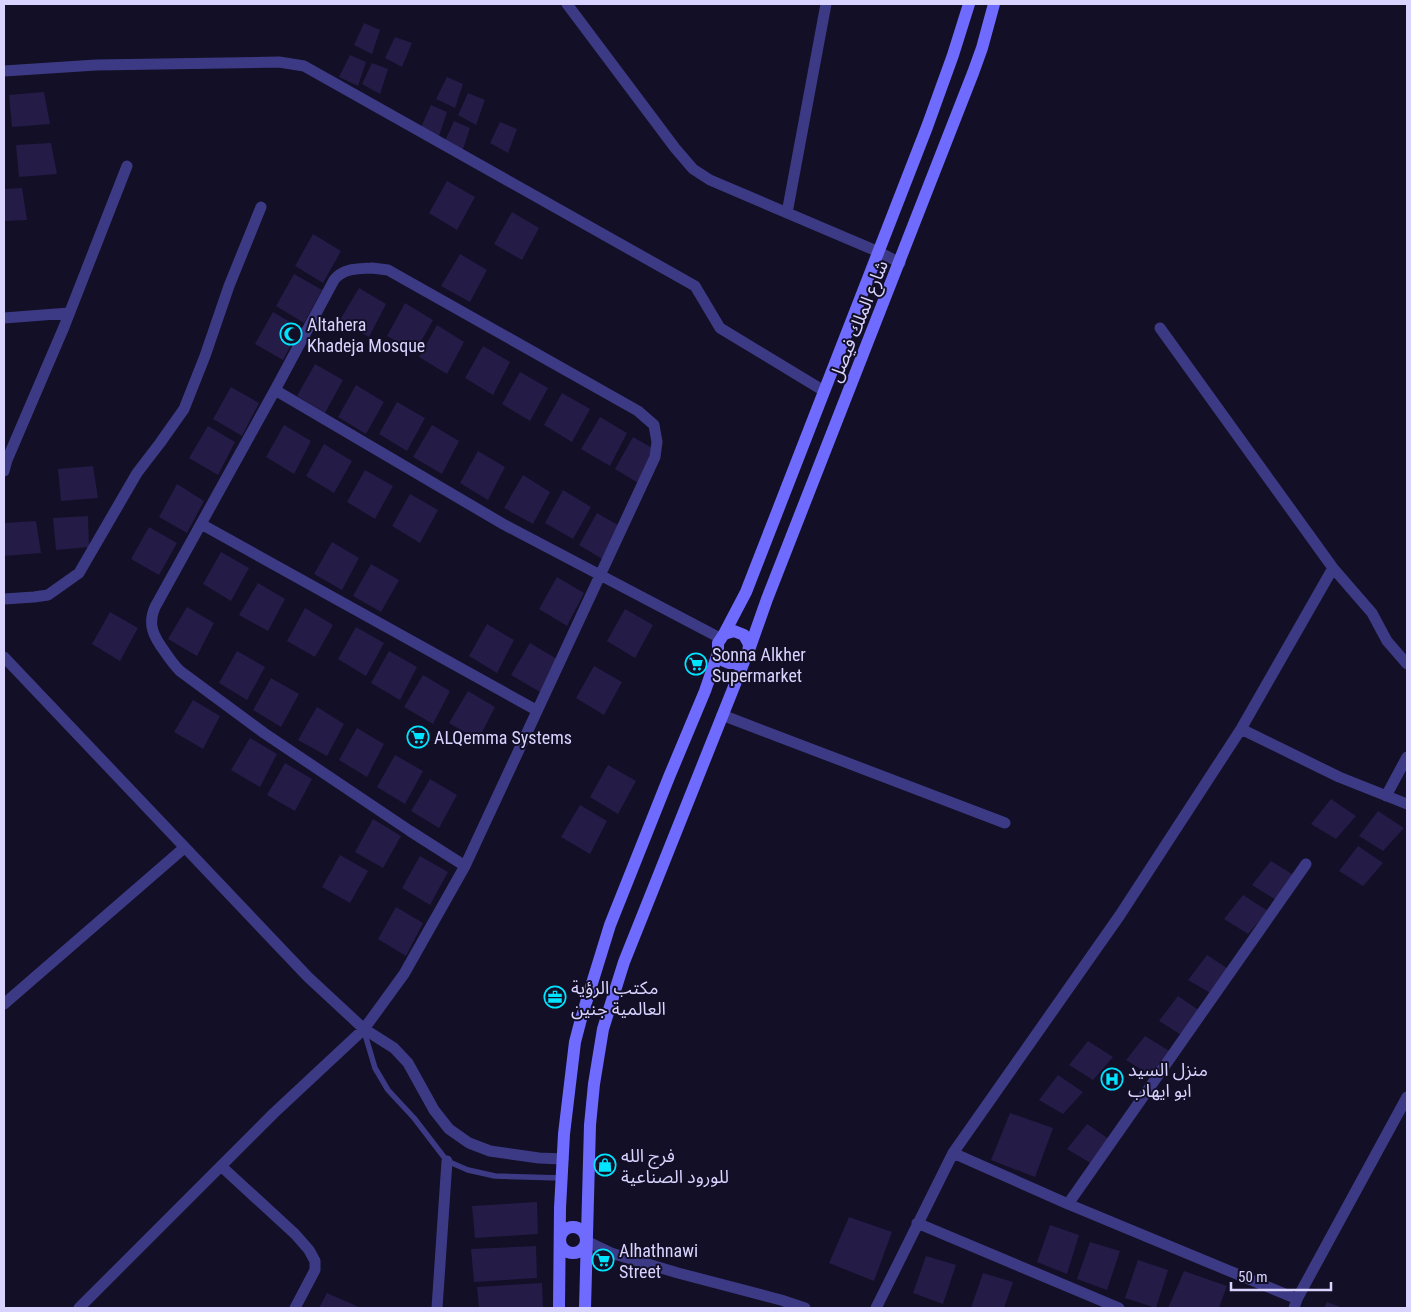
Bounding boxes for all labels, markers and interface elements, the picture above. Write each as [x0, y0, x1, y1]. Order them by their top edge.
street label: شارع الملك فيصل [824, 257, 896, 387]
place label: Altahera Khadeja Mosque [307, 314, 425, 356]
mosque icon: Altahera Khadeja Mosque [279, 322, 303, 346]
place label: Sonna Alkher Supermarket [712, 644, 806, 686]
supermarket icon: Sonna Alkher Supermarket [684, 652, 708, 676]
supermarket icon: ALQemma Systems [406, 725, 430, 749]
place label: ALQemma Systems [434, 727, 572, 748]
place label: مكتب الرؤية العالمية جنين [571, 977, 666, 1020]
office icon: مكتب الرؤية العالمية جنين [543, 985, 567, 1009]
place label: منزل السيد ابو ايهاب [1128, 1059, 1208, 1102]
hospital icon: منزل السيد ابو ايهاب [1100, 1067, 1124, 1091]
place label: فرج الله للورود الصناعية [621, 1145, 729, 1188]
shop icon: فرج الله للورود الصناعية [593, 1153, 617, 1177]
place label: Alhathnawi Street [619, 1240, 698, 1282]
supermarket icon: Alhathnawi Street [591, 1248, 615, 1272]
scale bar [1231, 1260, 1331, 1292]
text: 50 m [1238, 1268, 1268, 1286]

